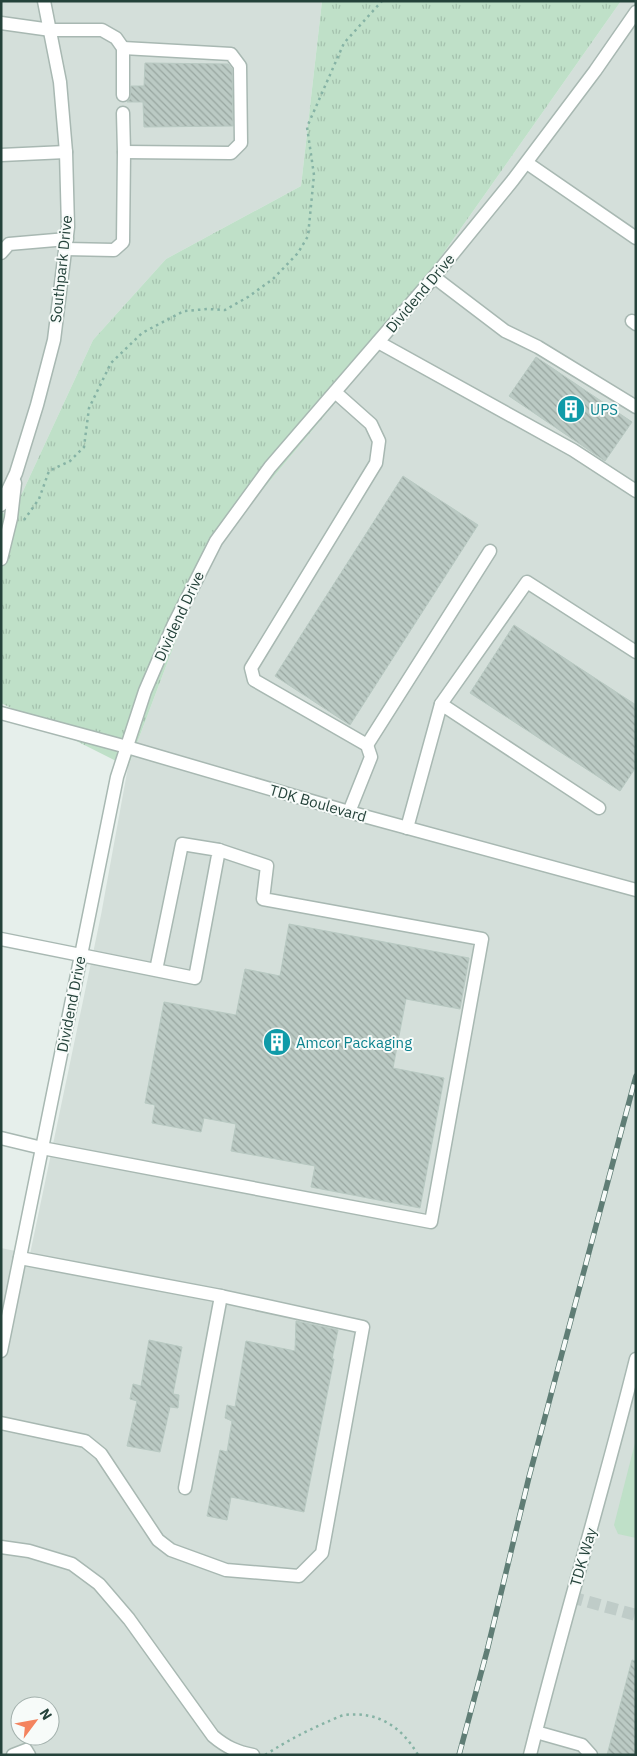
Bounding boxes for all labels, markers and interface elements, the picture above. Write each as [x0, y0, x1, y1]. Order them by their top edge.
street label: Southpark Drive [46, 214, 76, 324]
street label: Dividend Drive [381, 250, 459, 336]
building icon: UPS [556, 394, 586, 424]
place label: UPS [590, 400, 618, 419]
street label: Dividend Drive [150, 568, 208, 664]
street label: TDK Boulevard [267, 780, 369, 826]
street label: Dividend Drive [52, 954, 90, 1054]
building icon: Amcor Packaging [262, 1027, 292, 1057]
place label: Amcor Packaging [296, 1033, 412, 1052]
street label: TDK Way [566, 1525, 601, 1589]
north arrow [10, 1696, 60, 1746]
text: N [36, 1705, 56, 1723]

